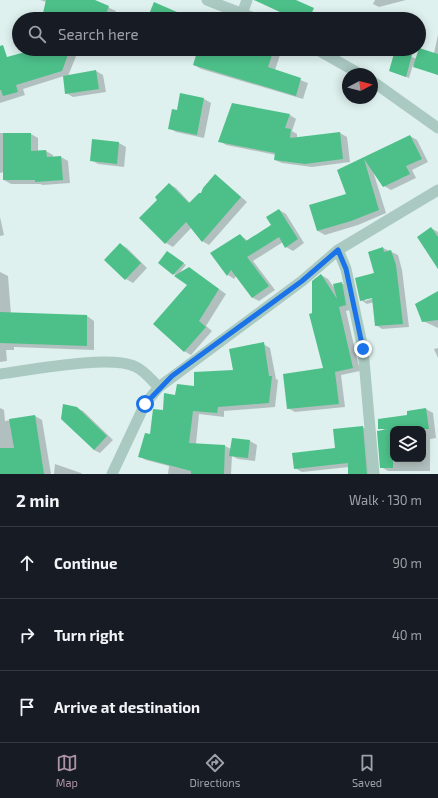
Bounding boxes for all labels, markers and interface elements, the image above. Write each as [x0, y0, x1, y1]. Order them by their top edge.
search box [12, 12, 426, 56]
icon: search [26, 23, 48, 45]
text: Search here [58, 25, 139, 43]
north arrow [342, 68, 378, 104]
route end [354, 340, 372, 358]
route start [136, 395, 154, 413]
map controls [390, 426, 426, 462]
button: layers [390, 426, 426, 462]
text: 2 min [16, 490, 59, 510]
text: Walk · 130 m [349, 492, 422, 508]
icon: ahead [16, 552, 38, 574]
text: Continue [54, 554, 117, 572]
text: 90 m [392, 555, 422, 571]
icon: right [16, 624, 38, 646]
text: Turn right [54, 626, 124, 644]
text: 40 m [392, 627, 422, 643]
icon: arrive [16, 696, 38, 718]
text: Arrive at destination [54, 698, 200, 716]
tab: Map [56, 752, 78, 789]
tab: Directions [190, 752, 240, 789]
tab: Saved [352, 752, 382, 789]

